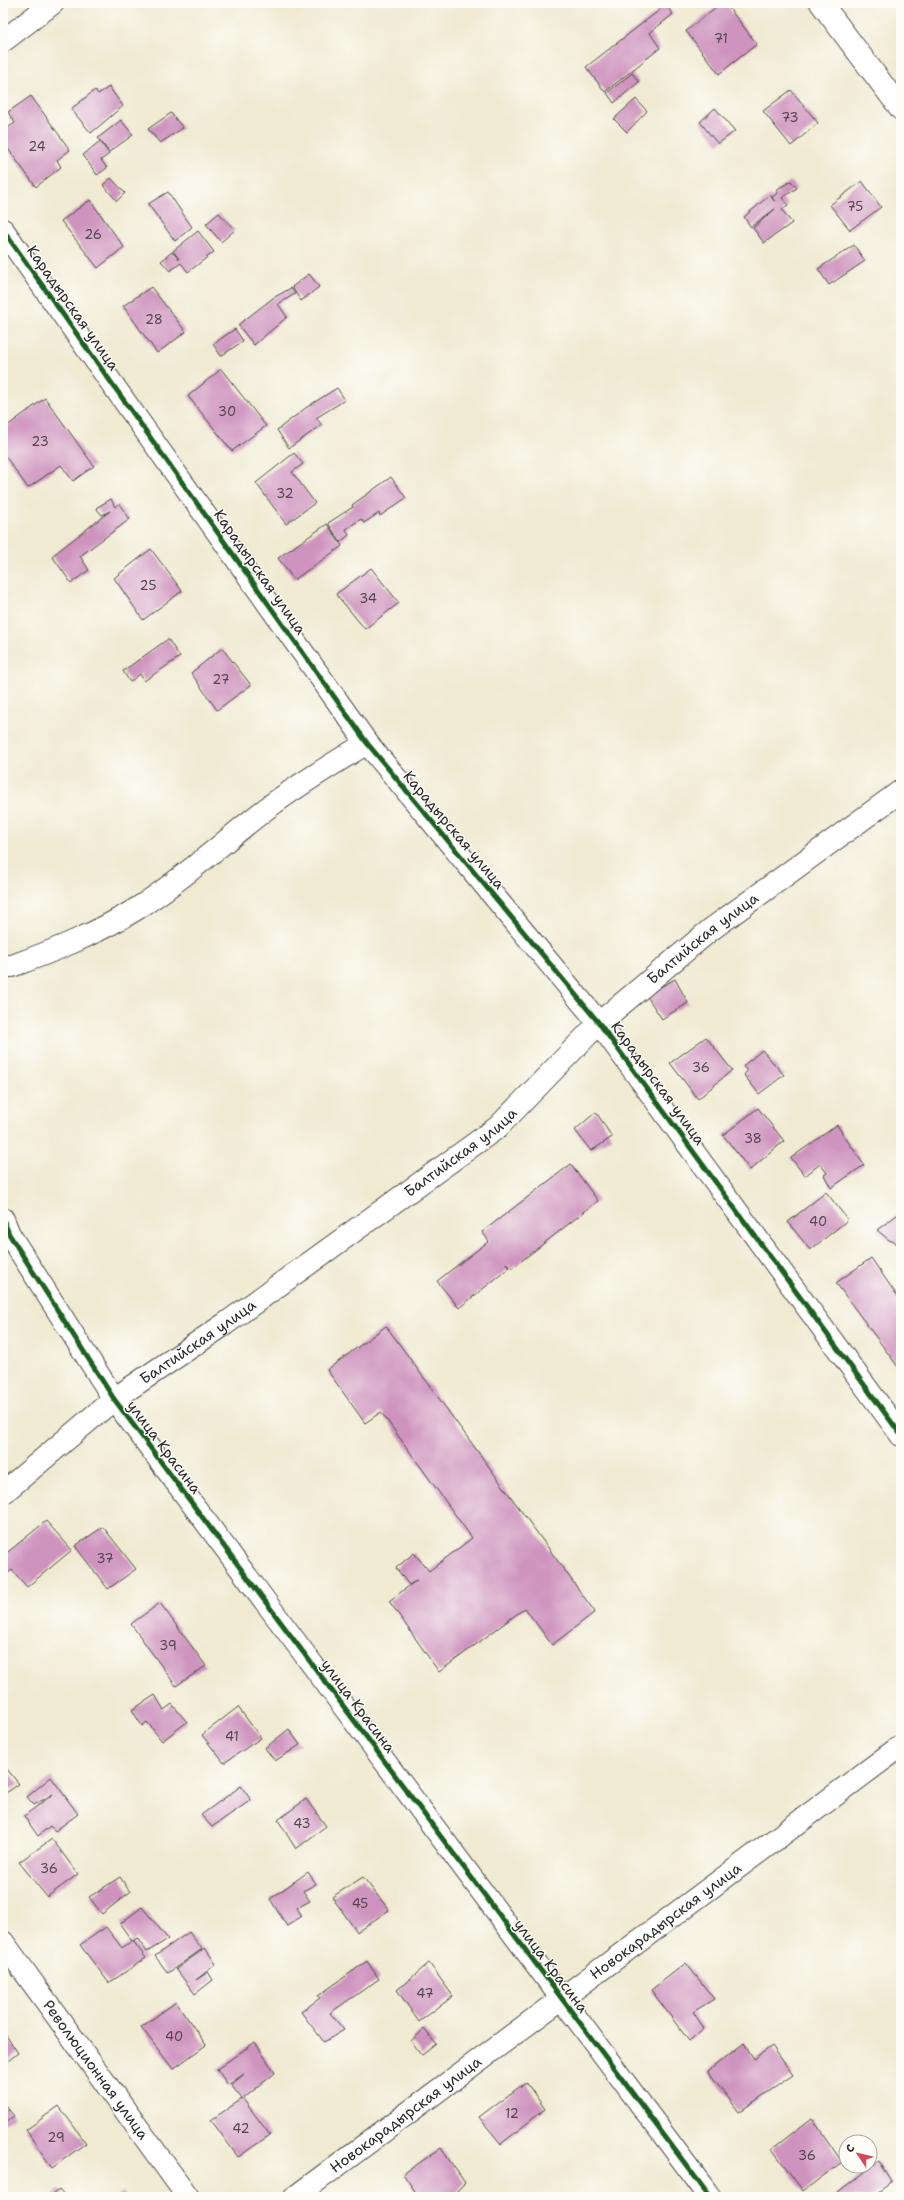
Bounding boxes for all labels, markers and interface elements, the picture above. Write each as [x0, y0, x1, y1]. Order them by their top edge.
house number: 71 [714, 30, 728, 47]
house number: 73 [781, 109, 799, 126]
house number: 24 [28, 138, 46, 155]
house number: 75 [847, 198, 863, 215]
house number: 26 [84, 226, 102, 243]
street label: Карадырская улица [22, 241, 124, 375]
house number: 28 [145, 311, 163, 328]
house number: 30 [218, 403, 236, 420]
house number: 23 [31, 433, 49, 450]
house number: 32 [276, 485, 294, 502]
street label: Карадырская улица [209, 505, 311, 639]
house number: 25 [140, 577, 156, 594]
house number: 34 [359, 590, 377, 607]
house number: 27 [212, 671, 230, 688]
street label: Карадырская улица [399, 767, 510, 894]
street label: Балтийская улица [643, 888, 763, 989]
street label: Карадырская улица [606, 1017, 710, 1149]
house number: 36 [692, 1059, 710, 1076]
street label: Балтийская улица [400, 1103, 522, 1201]
house number: 38 [744, 1130, 762, 1147]
house number: 40 [809, 1213, 827, 1230]
street label: Балтийская улица [136, 1294, 261, 1389]
street label: улица Красина [122, 1396, 206, 1498]
house number: 37 [96, 1550, 114, 1567]
house number: 39 [159, 1637, 177, 1654]
street label: улица Красина [316, 1655, 400, 1757]
house number: 41 [225, 1728, 239, 1745]
house number: 43 [293, 1815, 311, 1832]
street label: Новокарадырская улица [586, 1858, 746, 1984]
house number: 36 [40, 1860, 58, 1877]
house number: 45 [352, 1895, 368, 1912]
street label: улица Красина [509, 1915, 593, 2017]
house number: 47 [416, 1985, 434, 2002]
street label: Революционная улица [38, 1996, 154, 2144]
house number: 40 [165, 2028, 183, 2045]
street label: Новокарадырская улица [326, 2051, 486, 2178]
house number: 12 [505, 2105, 519, 2122]
house number: 42 [232, 2120, 250, 2137]
house number: 29 [47, 2129, 65, 2146]
north arrow [838, 2134, 878, 2174]
text: С [842, 2141, 858, 2156]
house number: 36 [798, 2147, 816, 2164]

